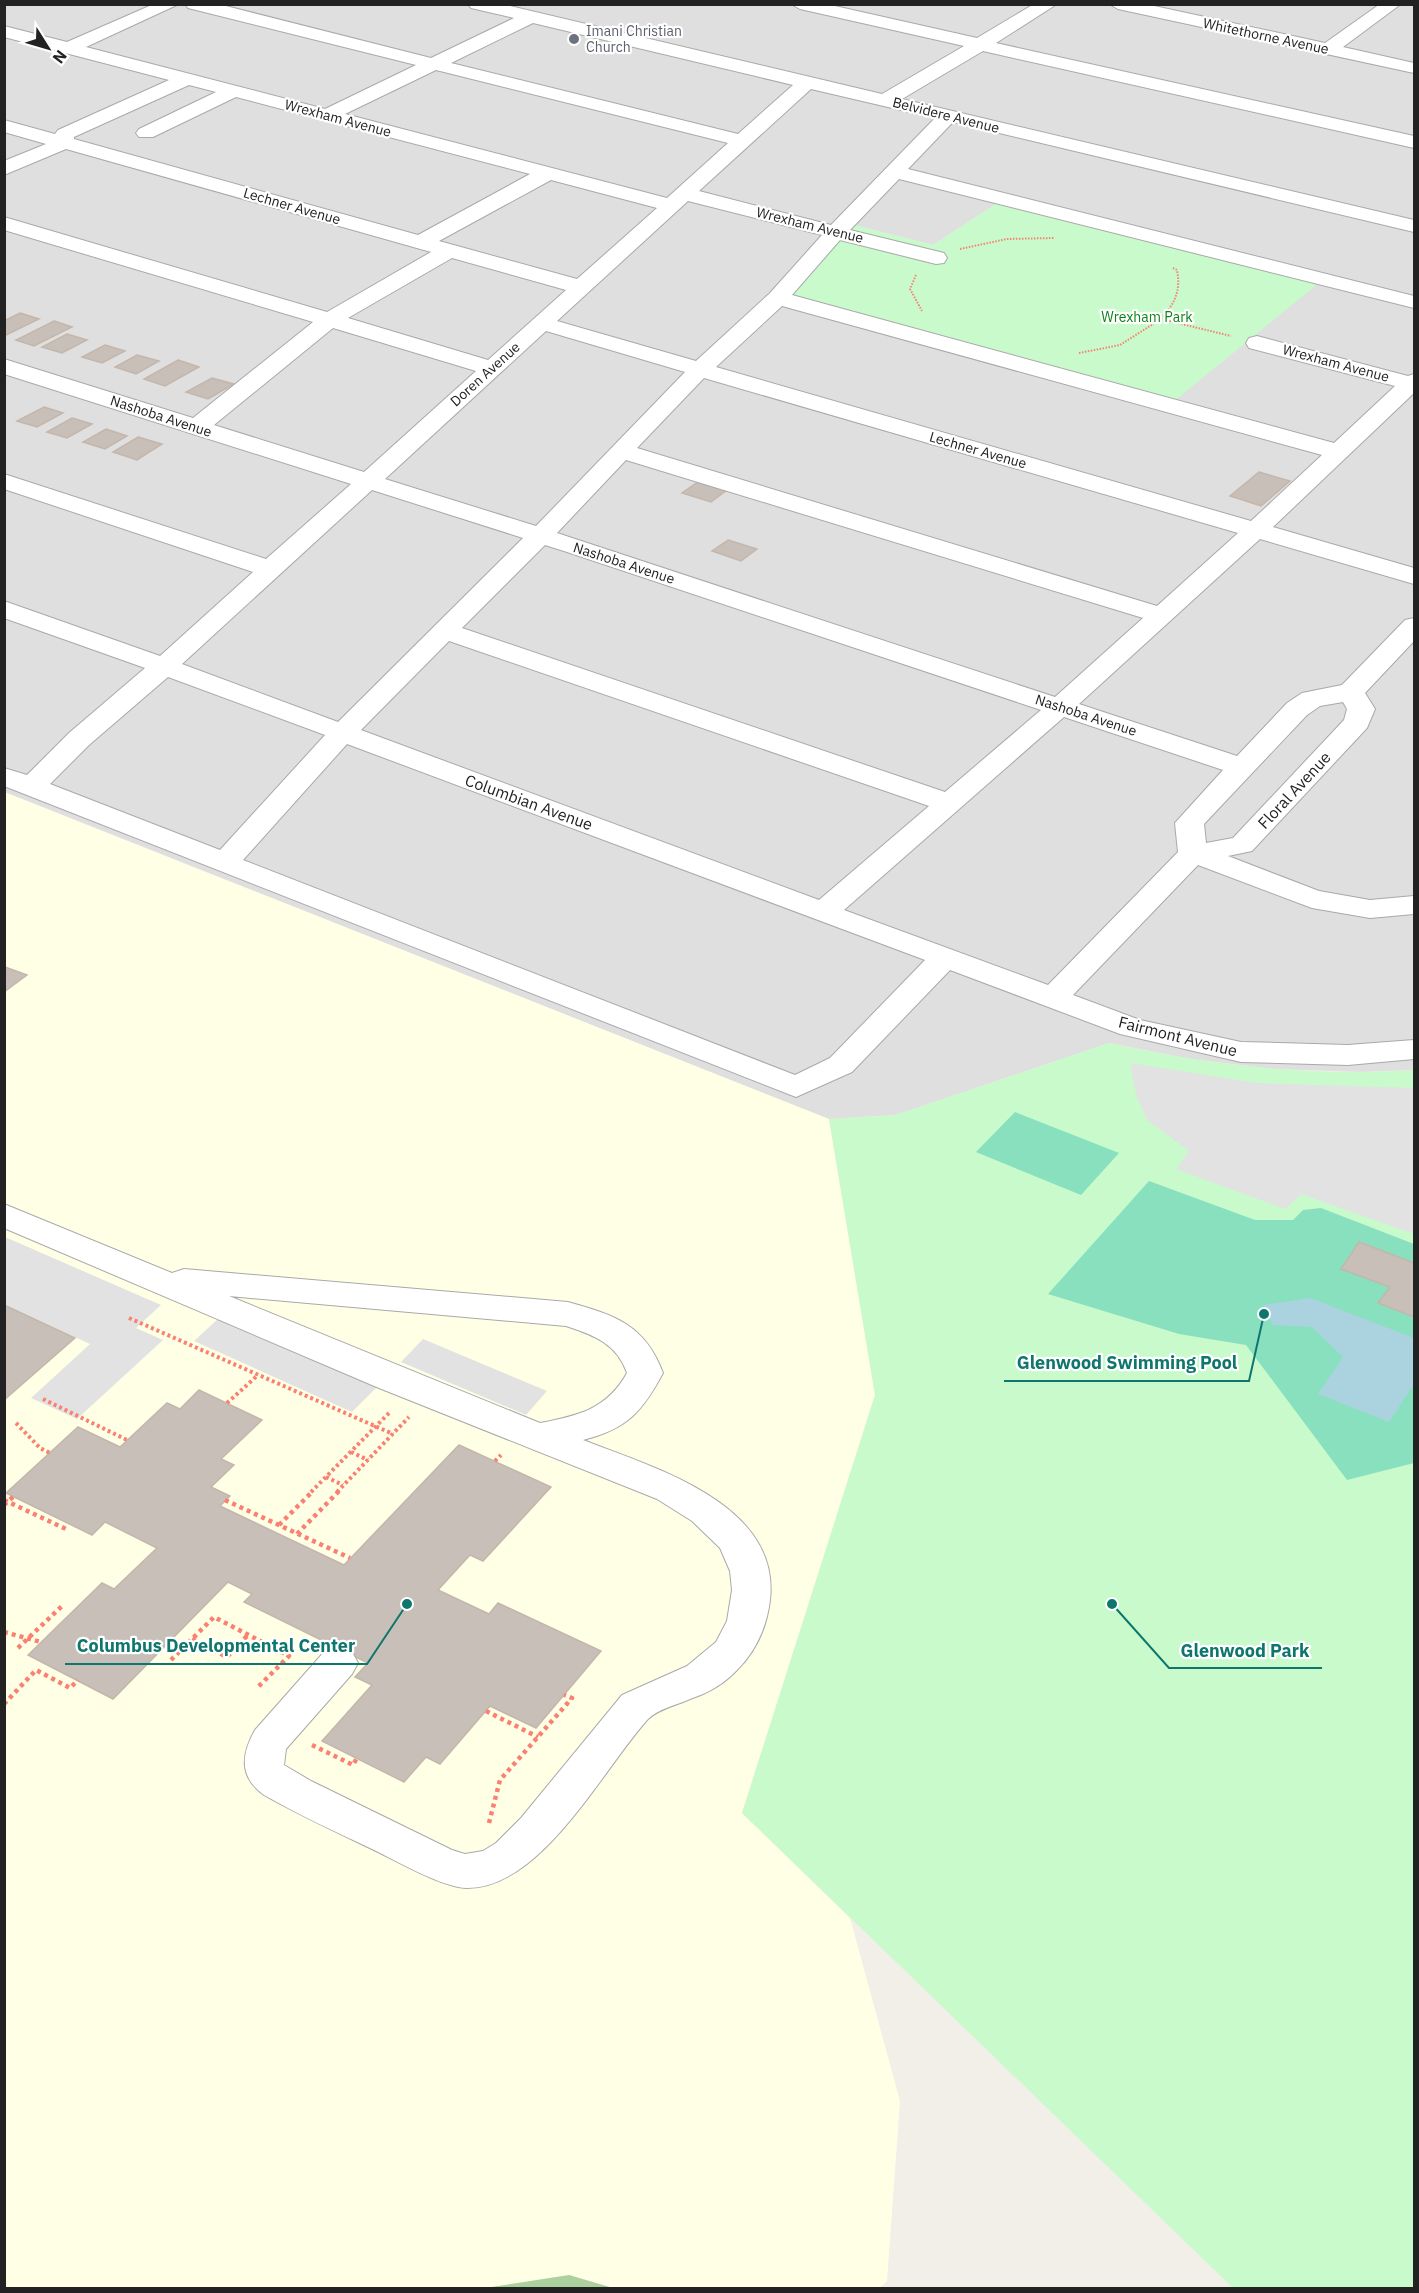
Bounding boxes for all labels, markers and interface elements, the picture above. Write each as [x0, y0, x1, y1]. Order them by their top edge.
street label: Whitethorne Avenue [1202, 14, 1331, 58]
north arrow [18, 18, 78, 78]
place label: Imani Christian Church [586, 22, 682, 56]
marker: Imani Christian Church [567, 32, 581, 46]
text: N [49, 46, 71, 68]
street label: Belvidere Avenue [891, 93, 1002, 137]
street label: Wrexham Avenue [283, 95, 394, 141]
street label: Lechner Avenue [241, 184, 343, 229]
street label: Wrexham Avenue [755, 203, 866, 247]
park label: Wrexham Park [1101, 308, 1193, 326]
street label: Doren Avenue [446, 338, 524, 410]
street label: Wrexham Avenue [1281, 340, 1392, 386]
street label: Nashoba Avenue [108, 391, 214, 441]
street label: Lechner Avenue [927, 428, 1029, 473]
street label: Nashoba Avenue [571, 538, 677, 588]
street label: Nashoba Avenue [1033, 690, 1139, 740]
street label: Floral Avenue [1253, 747, 1335, 833]
street label: Columbian Avenue [462, 770, 596, 834]
street label: Fairmont Avenue [1117, 1012, 1240, 1060]
callout: Glenwood Swimming Pool [1004, 1345, 1249, 1381]
text: Glenwood Swimming Pool [1017, 1351, 1238, 1374]
callout: Columbus Developmental Center [65, 1628, 367, 1664]
callout: Glenwood Park [1169, 1632, 1322, 1668]
text: Columbus Developmental Center [77, 1634, 355, 1657]
text: Glenwood Park [1180, 1639, 1310, 1662]

